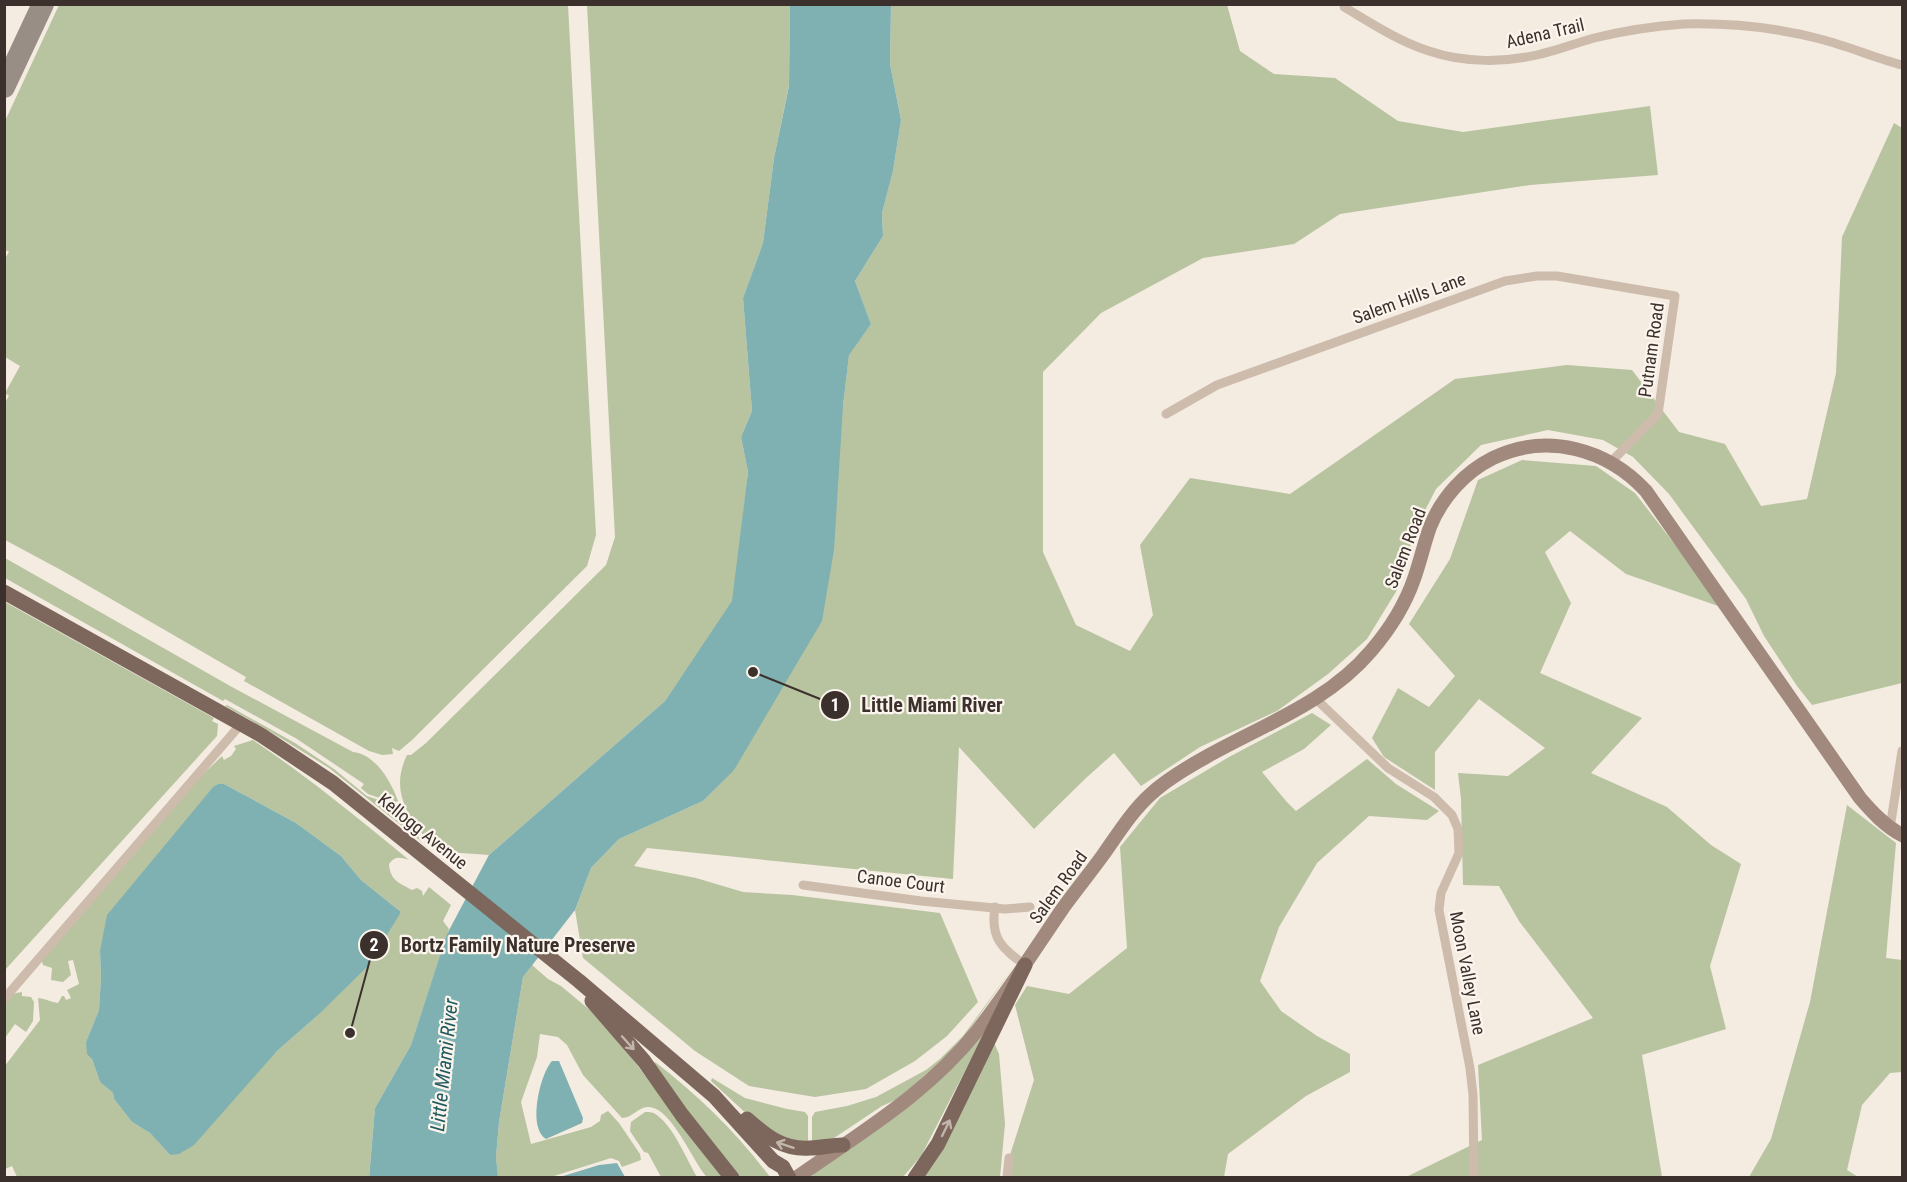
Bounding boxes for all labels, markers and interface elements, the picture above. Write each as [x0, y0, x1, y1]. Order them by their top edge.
street label: Adena Trail [1504, 14, 1586, 52]
street label: Salem Hills Lane [1350, 268, 1468, 328]
street label: Putnam Road [1634, 301, 1668, 399]
street label: Salem Road [1380, 505, 1430, 591]
callout: Little Miami River [820, 686, 1015, 724]
text: Little Miami River [861, 693, 1003, 717]
text: 1 [830, 694, 840, 715]
street label: Kellogg Avenue [374, 789, 472, 873]
street label: Salem Road [1025, 847, 1091, 927]
street label: Canoe Court [856, 865, 946, 897]
street label: Moon Valley Lane [1446, 909, 1490, 1037]
callout: Bortz Family Nature Preserve [359, 926, 647, 964]
text: Bortz Family Nature Preserve [401, 933, 635, 957]
text: 2 [369, 934, 379, 955]
water label: Little Miami River [425, 996, 463, 1132]
one-way arrow [621, 1036, 635, 1051]
one-way arrow [940, 1119, 952, 1137]
one-way arrow [776, 1138, 795, 1149]

